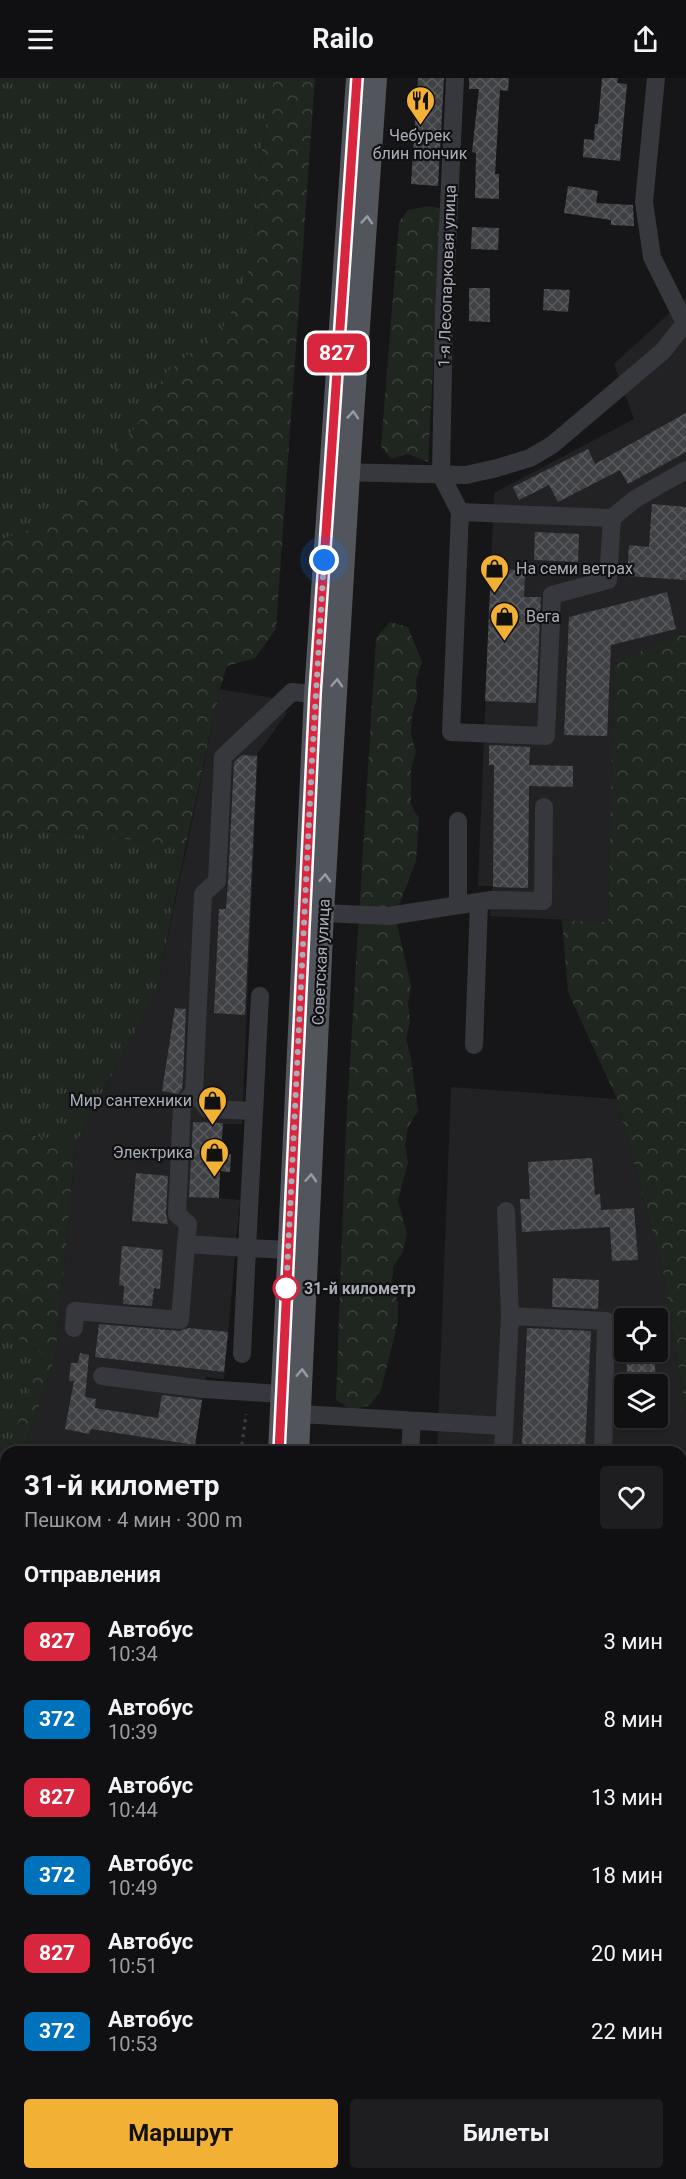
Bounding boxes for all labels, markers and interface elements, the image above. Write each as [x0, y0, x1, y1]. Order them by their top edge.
icon: menu [24, 23, 57, 56]
text: Railo [312, 23, 374, 55]
icon: share [629, 23, 662, 56]
restaurant icon: Чебурек блин пончик [404, 84, 436, 126]
place label: Чебурек блин пончик [373, 126, 468, 163]
street label: 1-я Лесопарковая улица [434, 184, 460, 368]
one-way arrow [360, 215, 373, 224]
line badge: 827 [302, 334, 372, 372]
text: 827 [319, 341, 355, 365]
one-way arrow [346, 410, 359, 419]
your location [309, 545, 339, 575]
shop icon: На семи ветрах [479, 552, 511, 594]
place label: На семи ветрах [516, 559, 633, 578]
shop icon: Вега [489, 600, 521, 642]
place label: Вега [526, 607, 560, 626]
one-way arrow [330, 679, 343, 688]
one-way arrow [319, 874, 332, 883]
street label: Советская улица [308, 898, 334, 1026]
shop icon: Мир сантехники [197, 1084, 229, 1126]
place label: Мир сантехники [70, 1091, 192, 1110]
shop icon: Электрика [198, 1136, 230, 1178]
place label: Электрика [113, 1143, 193, 1162]
one-way arrow [304, 1173, 317, 1182]
marker: 31-й километр [273, 1275, 299, 1301]
place label: 31-й километр [304, 1279, 416, 1298]
map controls [614, 1308, 668, 1428]
button: locate [614, 1308, 668, 1362]
one-way arrow [295, 1368, 308, 1377]
button: layers [614, 1374, 668, 1428]
button: heart [600, 1466, 663, 1529]
text: 31-й километр [24, 1469, 220, 1502]
text: Пешком · 4 мин · 300 m [24, 1508, 243, 1532]
text: Отправления [24, 1562, 161, 1587]
text: Автобус [108, 1617, 193, 1642]
text: 827 [39, 1629, 75, 1653]
text: 3 мин [603, 1629, 663, 1654]
text: 10:34 [108, 1642, 158, 1666]
text: Автобус [108, 1695, 193, 1720]
text: 372 [39, 1707, 75, 1731]
text: 8 мин [603, 1707, 663, 1732]
text: 10:39 [108, 1720, 158, 1744]
text: Автобус [108, 1773, 193, 1798]
text: 827 [39, 1785, 75, 1809]
text: 13 мин [591, 1785, 663, 1810]
text: 10:44 [108, 1798, 158, 1822]
text: Автобус [108, 1851, 193, 1876]
text: 372 [39, 1863, 75, 1887]
text: 18 мин [591, 1863, 663, 1888]
text: 10:49 [108, 1876, 158, 1900]
text: Автобус [108, 1929, 193, 1954]
text: 827 [39, 1941, 75, 1965]
text: 20 мин [591, 1941, 663, 1966]
text: 10:51 [108, 1954, 158, 1978]
text: Автобус [108, 2007, 193, 2032]
text: 372 [39, 2019, 75, 2043]
text: 22 мин [591, 2019, 663, 2044]
text: 10:53 [108, 2032, 158, 2056]
button: Маршрут [24, 2099, 338, 2168]
button: Билеты [350, 2099, 663, 2168]

